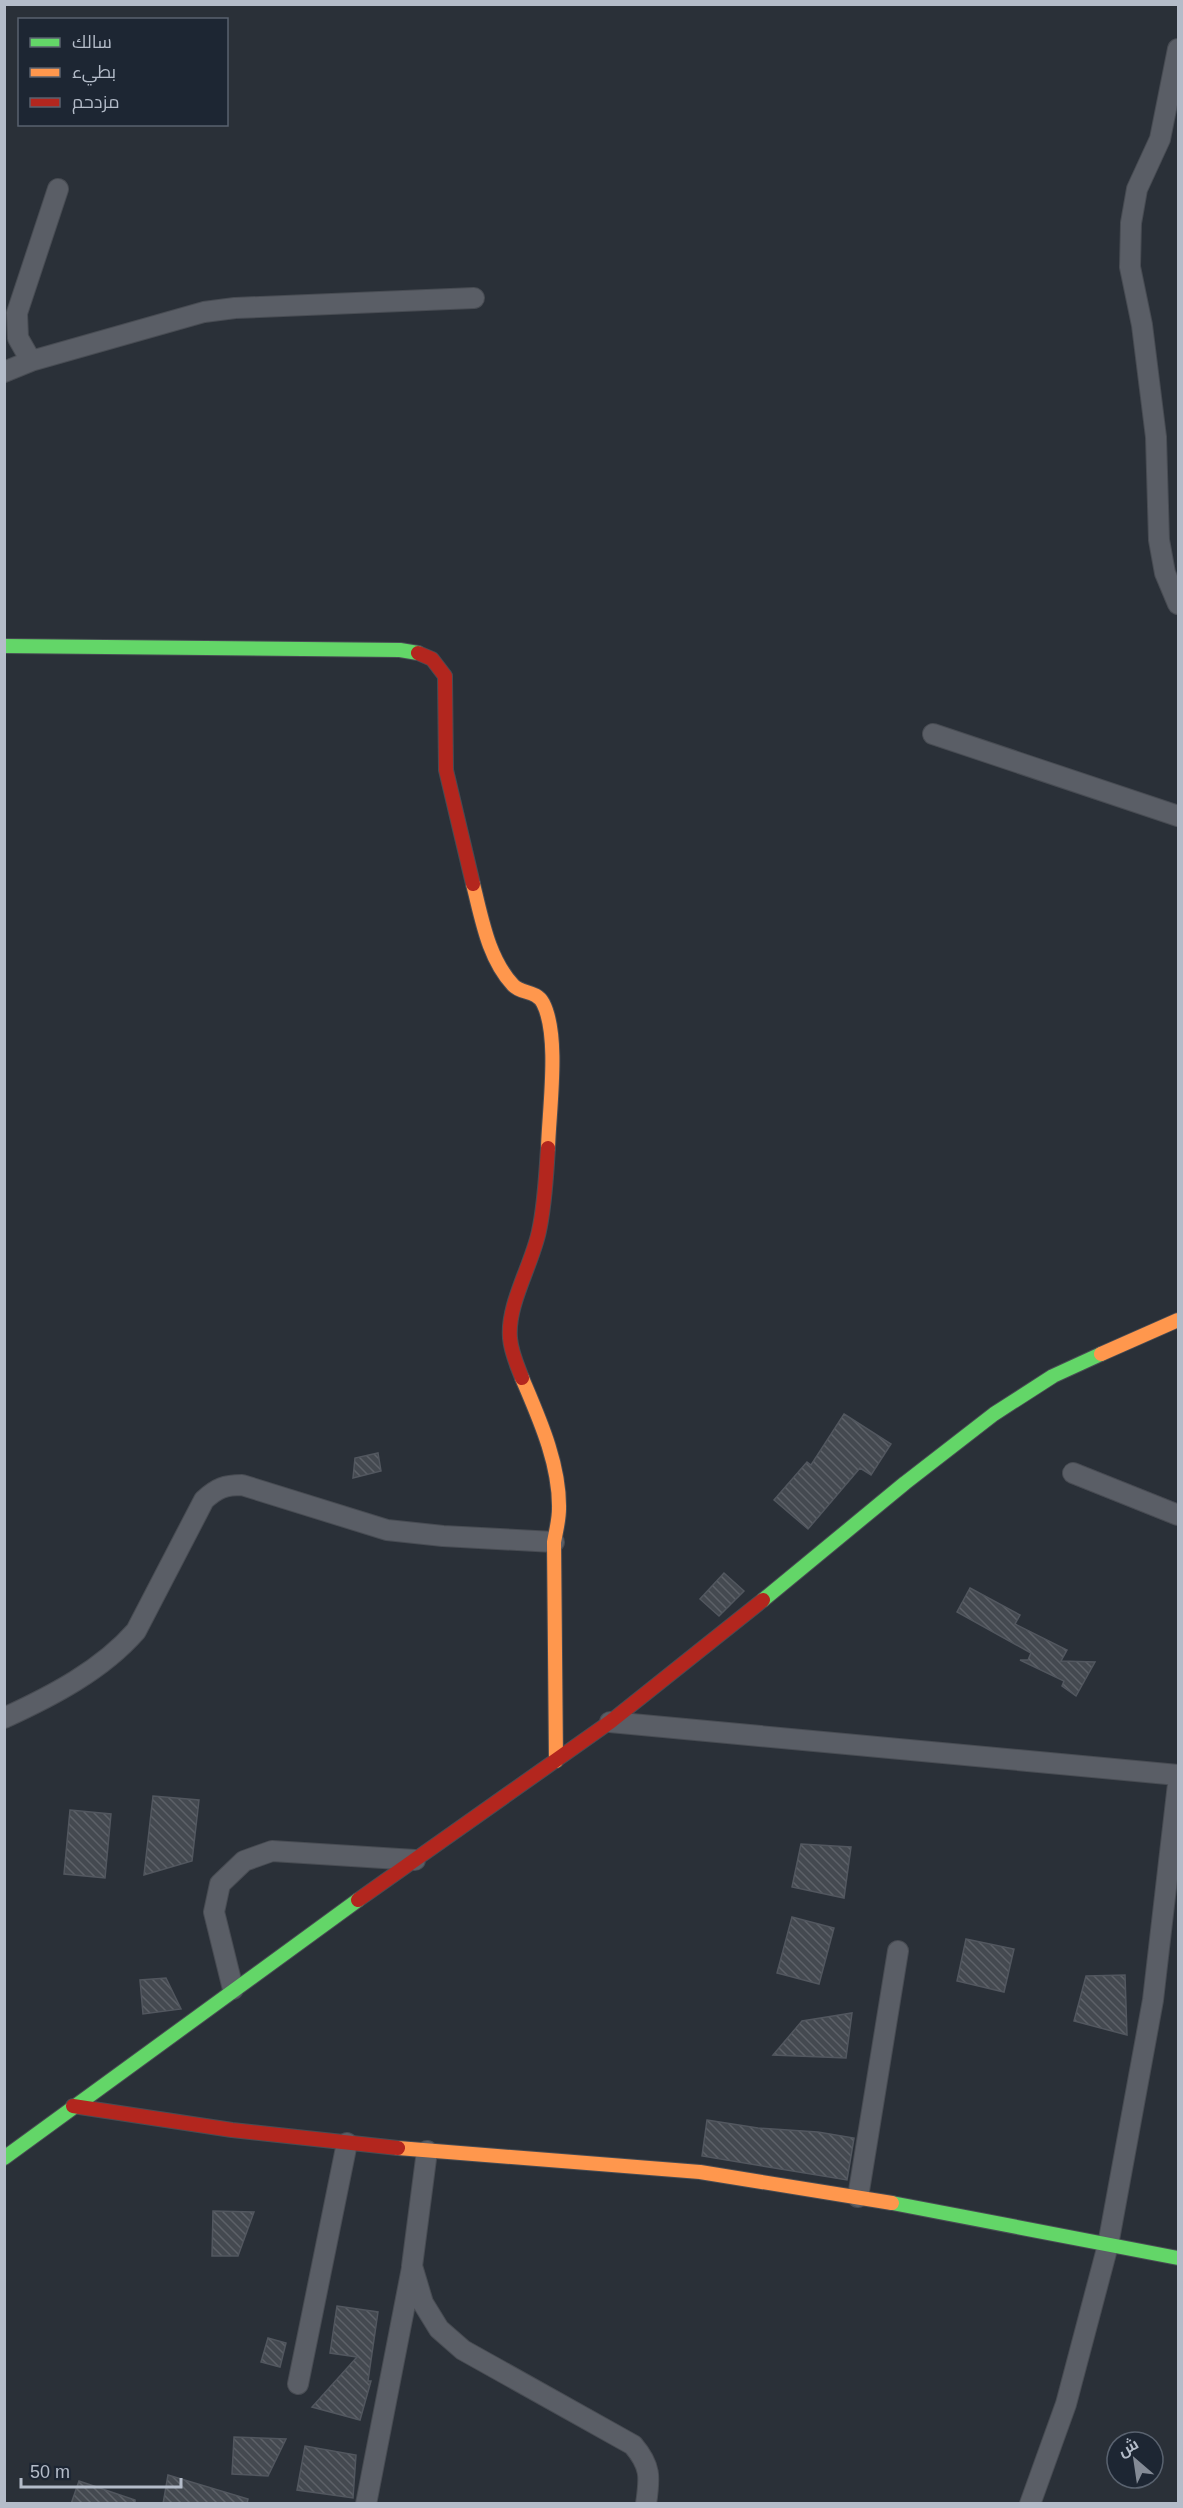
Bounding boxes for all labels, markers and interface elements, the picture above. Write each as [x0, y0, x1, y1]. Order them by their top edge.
legend [18, 18, 228, 126]
text: سالك [72, 32, 112, 52]
text: بطيء [72, 62, 116, 86]
text: مزدحم [72, 92, 120, 114]
north arrow [1105, 2430, 1165, 2490]
text: ش [1115, 2435, 1142, 2461]
scale bar [21, 2451, 182, 2489]
text: 50 m [30, 2462, 70, 2482]

